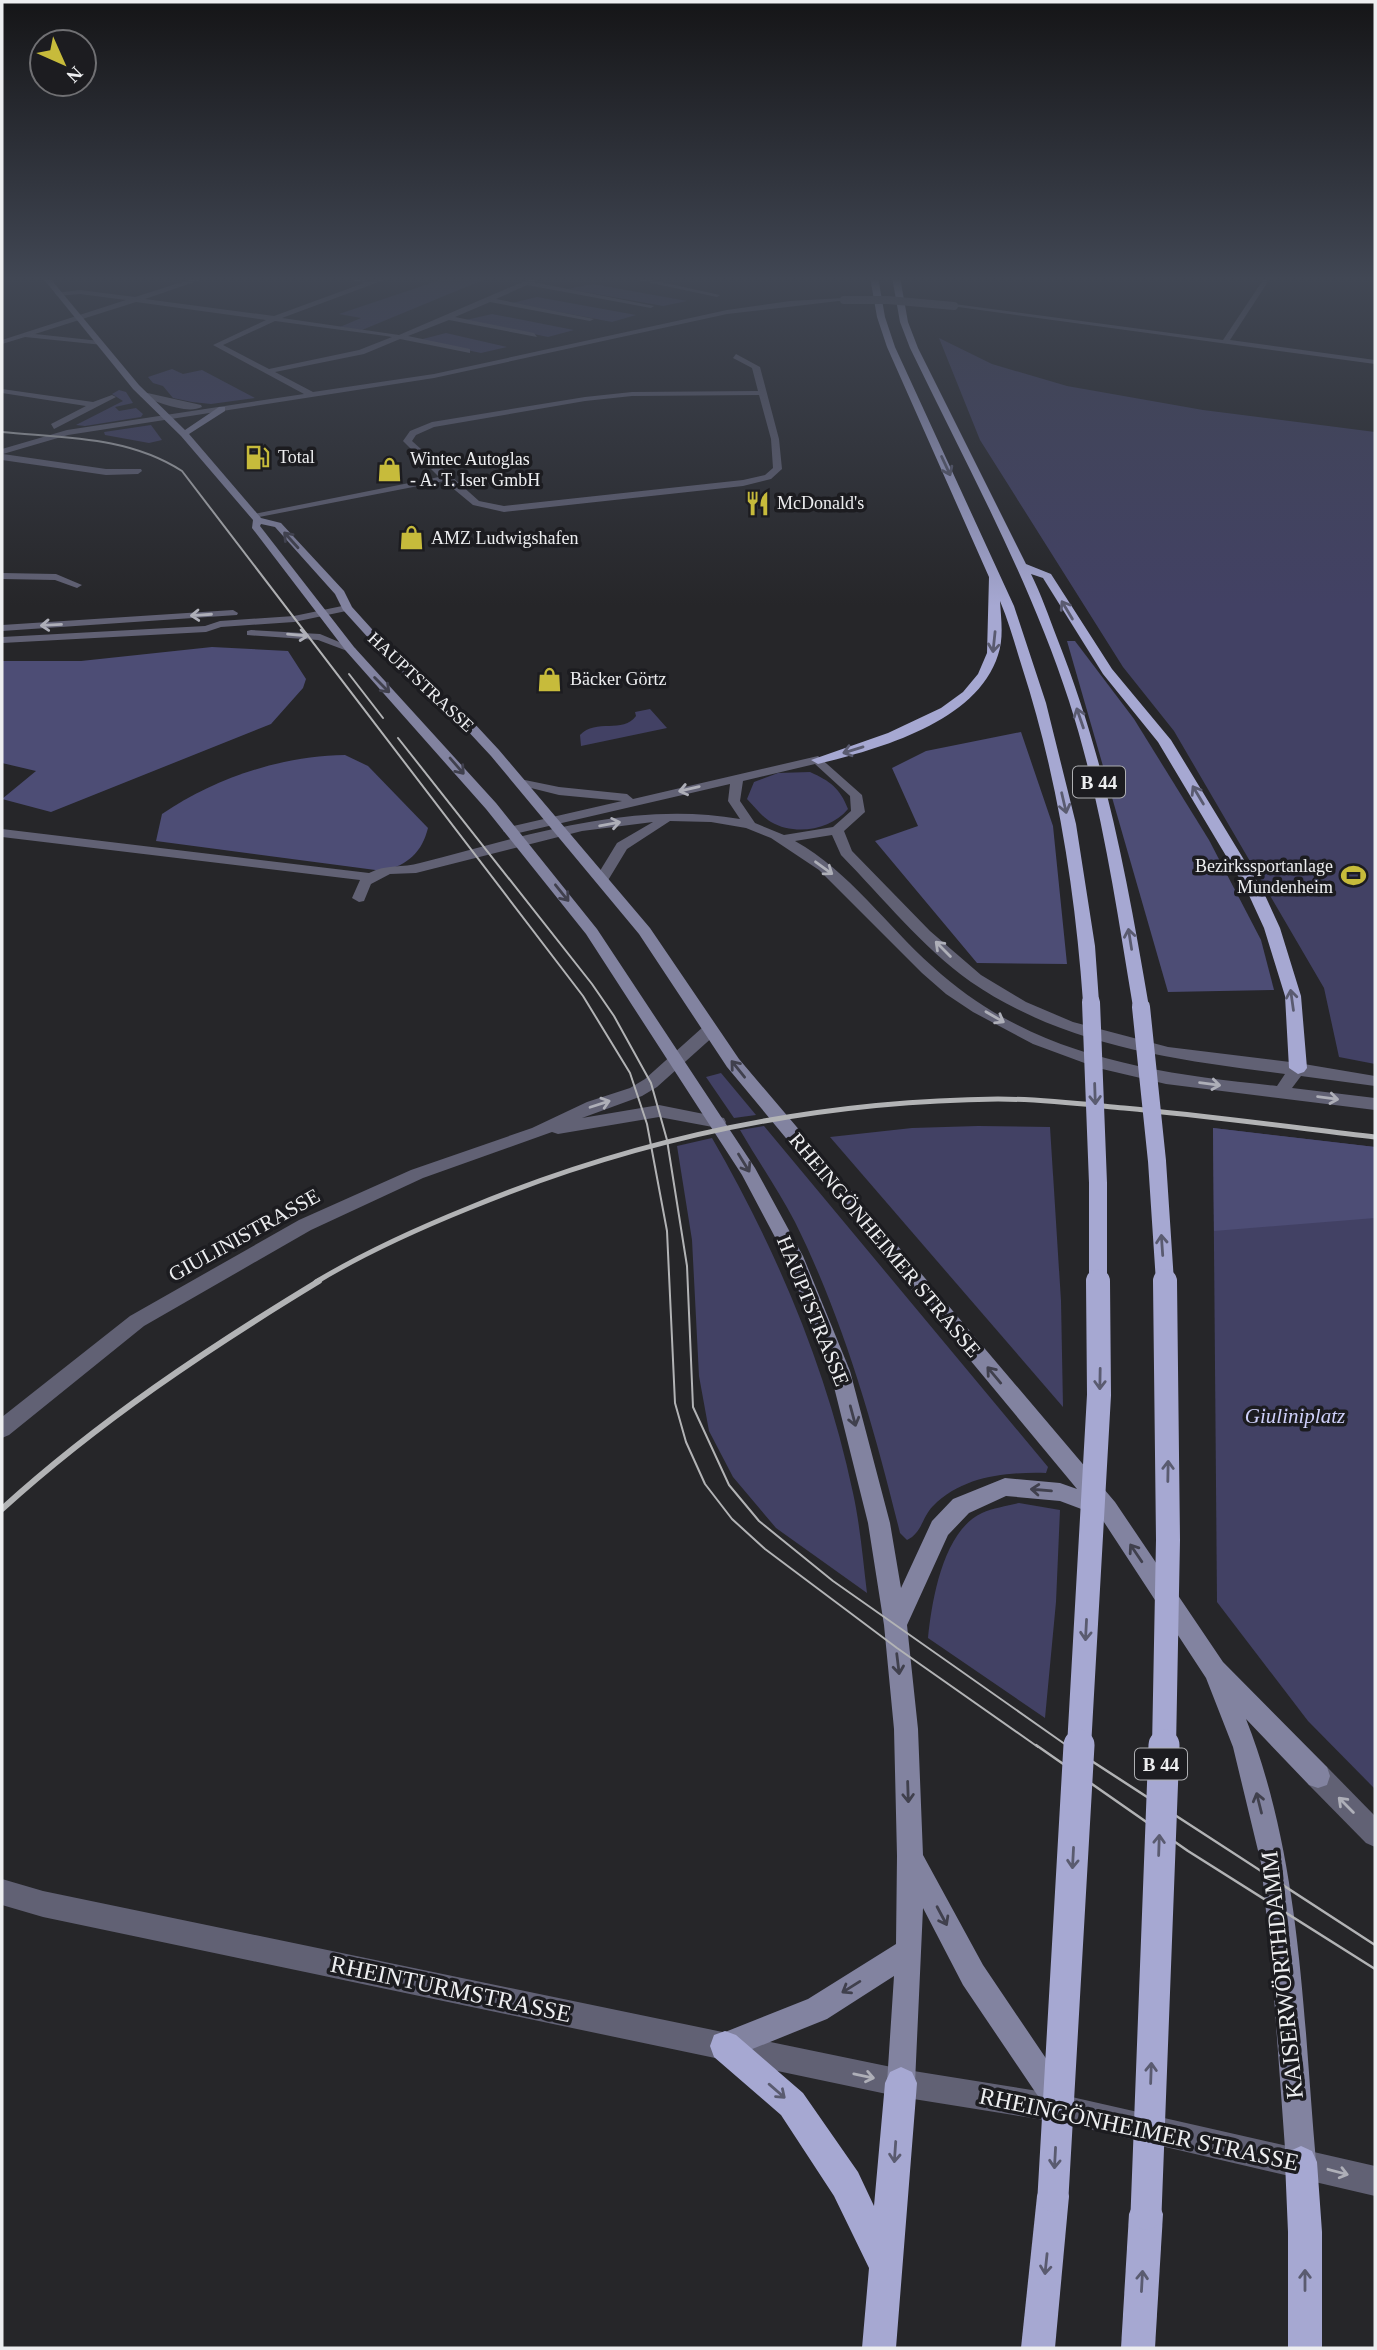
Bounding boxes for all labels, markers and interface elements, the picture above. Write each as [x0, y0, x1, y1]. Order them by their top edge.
north arrow [28, 28, 98, 98]
text: N [62, 62, 87, 87]
fuel station icon: Total [244, 443, 272, 471]
place label: Total [278, 447, 315, 467]
place label: Wintec Autoglas - A. T. Iser GmbH [410, 449, 540, 490]
shop icon: Wintec Autoglas - A. T. Iser GmbH [376, 455, 404, 483]
one-way arrow [940, 455, 953, 476]
restaurant icon: McDonald's [743, 489, 771, 517]
place label: McDonald's [777, 493, 864, 513]
shop icon: AMZ Ludwigshafen [397, 524, 425, 552]
place label: AMZ Ludwigshafen [431, 528, 578, 548]
one-way arrow [284, 531, 300, 549]
one-way arrow [1059, 601, 1073, 621]
one-way arrow [190, 609, 213, 622]
one-way arrow [40, 619, 63, 632]
street label: HAUPTSTRASSE [364, 628, 478, 736]
one-way arrow [286, 629, 309, 642]
one-way arrow [987, 630, 1000, 653]
shop icon: Bäcker Görtz [536, 665, 564, 693]
place label: Bäcker Görtz [570, 669, 666, 689]
one-way arrow [373, 676, 390, 693]
one-way arrow [1073, 707, 1086, 729]
one-way arrow [842, 744, 864, 757]
one-way arrow [449, 757, 465, 775]
road number: B 44 [1073, 766, 1125, 797]
one-way arrow [678, 783, 701, 796]
one-way arrow [1191, 786, 1205, 806]
one-way arrow [1057, 791, 1071, 814]
one-way arrow [598, 817, 621, 830]
place label: Bezirkssportanlage Mundenheim [1195, 856, 1333, 897]
one-way arrow [814, 861, 833, 875]
sports icon: Bezirkssportanlage Mundenheim [1339, 862, 1367, 890]
one-way arrow [554, 884, 570, 902]
one-way arrow [1123, 928, 1136, 951]
one-way arrow [935, 940, 952, 957]
one-way arrow [1285, 990, 1298, 1012]
one-way arrow [984, 1010, 1004, 1024]
one-way arrow [730, 1061, 746, 1079]
one-way arrow [1199, 1078, 1221, 1091]
one-way arrow [1088, 1082, 1101, 1105]
one-way arrow [1316, 1092, 1339, 1105]
one-way arrow [588, 1097, 610, 1109]
street label: RHEINGÖNHEIMER STRASSE [784, 1128, 986, 1362]
one-way arrow [736, 1153, 751, 1172]
street label: GIULINISTRASSE [164, 1183, 324, 1287]
street label: HAUPTSTRASSE [772, 1232, 854, 1390]
one-way arrow [1155, 1234, 1168, 1257]
one-way arrow [986, 1366, 1002, 1384]
one-way arrow [1093, 1367, 1107, 1390]
park label: Giuliniplatz [1245, 1404, 1345, 1428]
one-way arrow [847, 1405, 860, 1427]
one-way arrow [1161, 1460, 1174, 1483]
one-way arrow [1031, 1484, 1053, 1497]
one-way arrow [1129, 1543, 1143, 1563]
one-way arrow [1079, 1619, 1092, 1642]
one-way arrow [892, 1652, 905, 1674]
road number: B 44 [1135, 1748, 1187, 1780]
one-way arrow [901, 1781, 914, 1804]
one-way arrow [1252, 1792, 1265, 1815]
one-way arrow [1338, 1796, 1355, 1813]
one-way arrow [1152, 1834, 1165, 1857]
one-way arrow [1066, 1846, 1079, 1869]
street label: KAISERWÖRTHDAMM [1256, 1850, 1308, 2100]
one-way arrow [935, 1906, 949, 1926]
street label: RHEINTURMSTRASSE [328, 1951, 574, 2027]
one-way arrow [842, 1981, 862, 1995]
one-way arrow [1144, 2061, 1157, 2084]
one-way arrow [852, 2069, 875, 2083]
street label: RHEINGÖNHEIMER STRASSE [977, 2082, 1301, 2176]
one-way arrow [768, 2083, 786, 2099]
one-way arrow [888, 2140, 901, 2162]
one-way arrow [1048, 2146, 1061, 2169]
one-way arrow [1326, 2166, 1349, 2179]
one-way arrow [1039, 2253, 1052, 2275]
one-way arrow [1298, 2269, 1312, 2292]
one-way arrow [1136, 2271, 1149, 2293]

